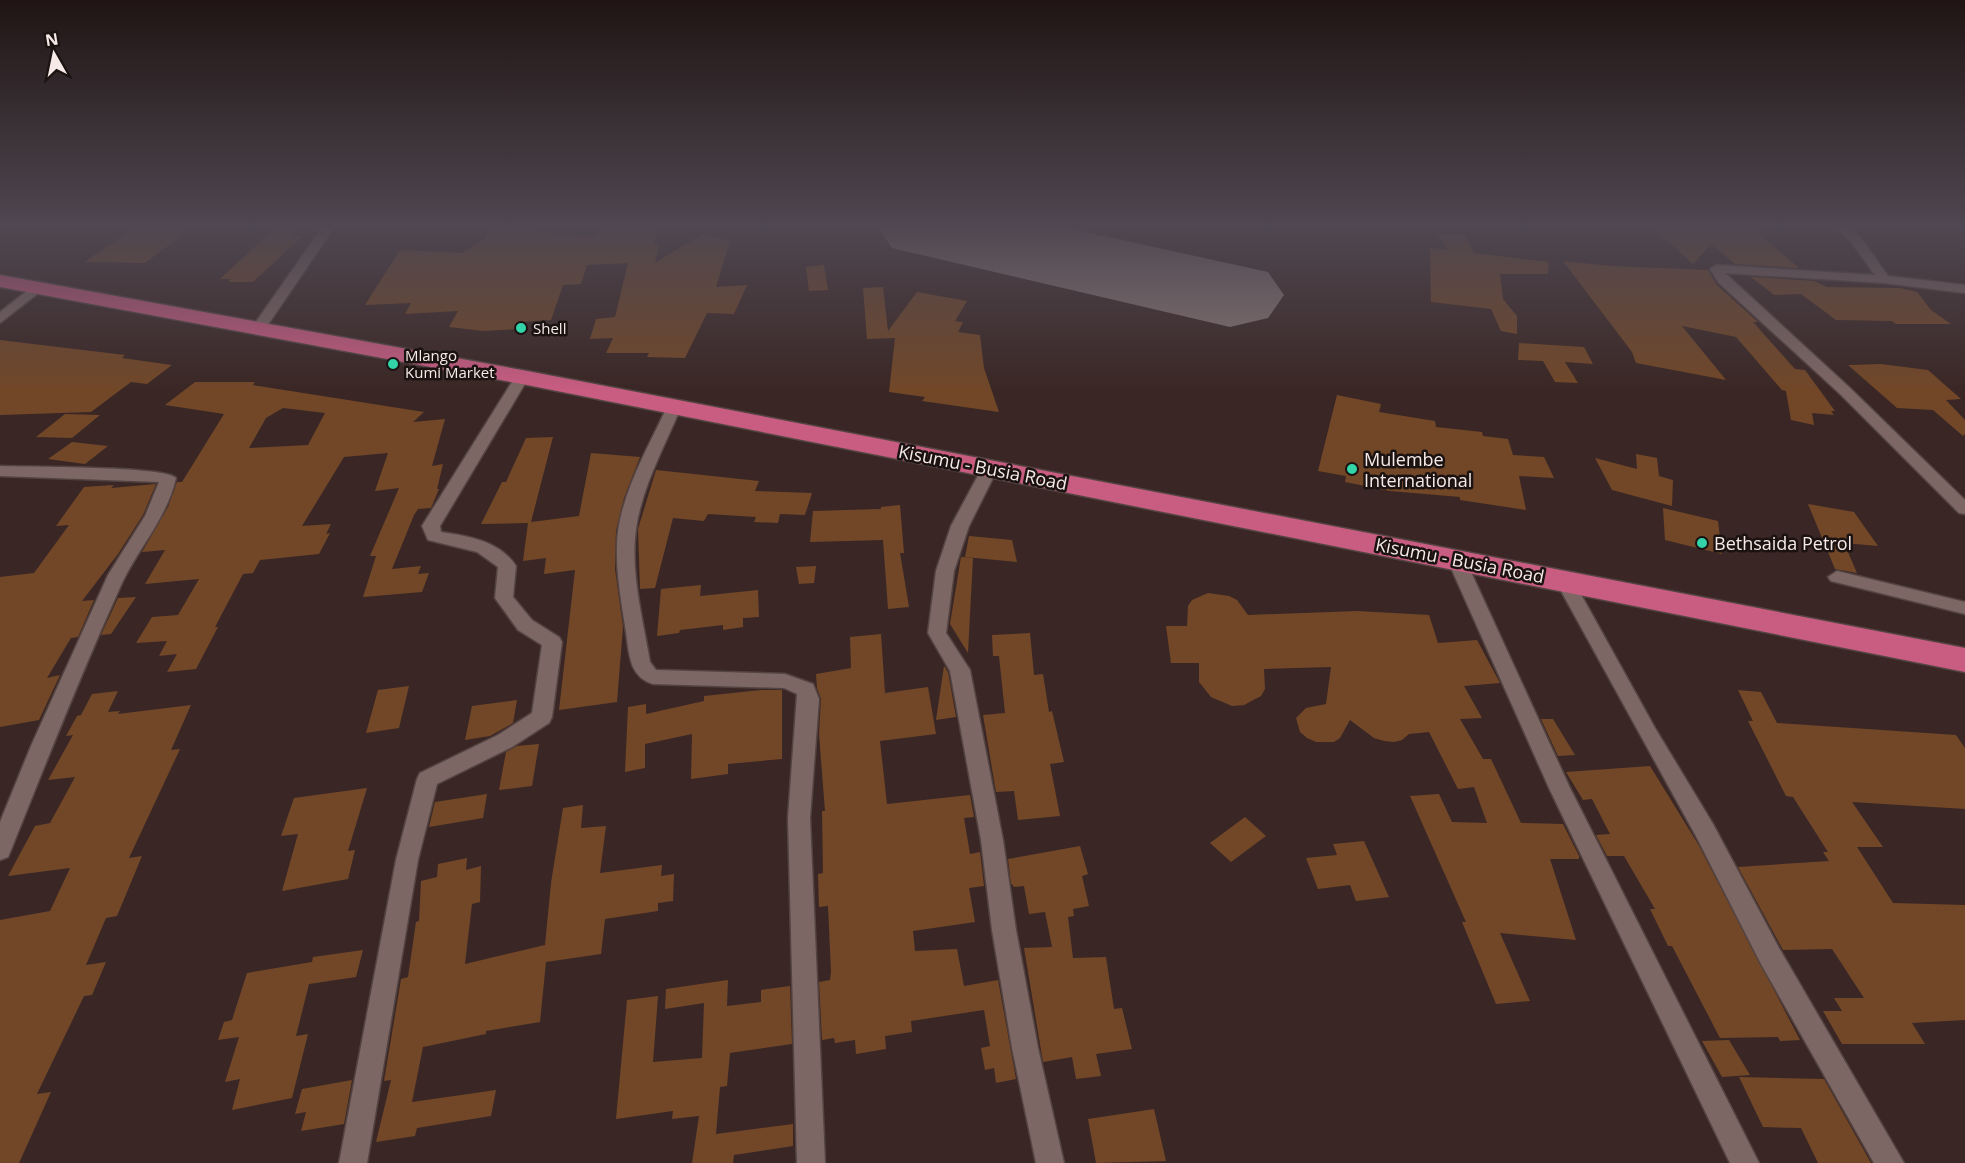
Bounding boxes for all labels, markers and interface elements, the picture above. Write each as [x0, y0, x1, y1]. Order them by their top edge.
north arrow [24, 24, 84, 84]
text: N [44, 27, 60, 51]
place label: Shell [533, 318, 566, 338]
marker: Shell [514, 321, 528, 335]
place label: Mlango Kumi Market [405, 345, 495, 382]
marker: Mlango Kumi Market [386, 357, 400, 371]
street label: Kisumu - Busia Road [897, 439, 1069, 495]
place label: Mulembe International [1364, 447, 1472, 492]
marker: Mulembe International [1345, 462, 1359, 476]
place label: Bethsaida Petrol [1714, 531, 1852, 555]
street label: Kisumu - Busia Road [1374, 532, 1546, 588]
marker: Bethsaida Petrol [1695, 536, 1709, 550]

